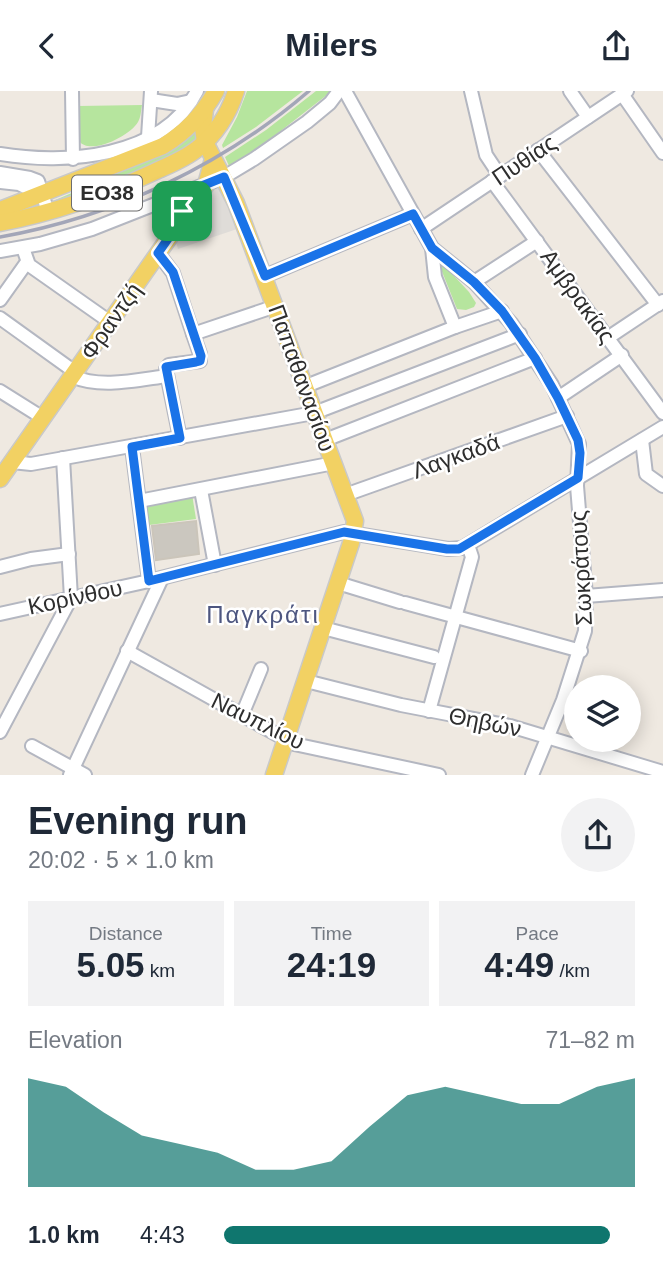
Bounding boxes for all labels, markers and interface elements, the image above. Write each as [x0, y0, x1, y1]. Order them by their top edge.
icon: back [28, 27, 66, 65]
text: Milers [285, 27, 378, 63]
icon: share [597, 27, 635, 65]
street label: Πυθίας [487, 129, 561, 191]
road number: ΕΟ38 [72, 175, 142, 210]
pin [152, 181, 212, 241]
icon: arrive [163, 192, 201, 230]
street label: Αμβρακίας [535, 244, 621, 348]
street label: Φραντζή [75, 278, 147, 364]
street label: Παπαθανασίου [263, 301, 341, 455]
street label: Λαγκαδά [409, 428, 503, 484]
street label: Σωκράτους [565, 510, 597, 626]
street label: Κορίνθου [25, 574, 125, 620]
district label: Παγκράτι [206, 601, 320, 628]
map controls [564, 675, 641, 752]
button: layers [564, 675, 641, 752]
street label: Ναυπλίου [207, 687, 309, 755]
street label: Θηβών [447, 702, 523, 742]
button: share [561, 798, 635, 872]
text: Evening run [28, 800, 248, 842]
text: 20:02 · 5 × 1.0 km [28, 847, 214, 873]
text: Distance [89, 923, 163, 944]
text: Time [311, 923, 352, 944]
text: Pace [516, 923, 559, 944]
text: 5.05 [76, 945, 145, 984]
text: 24:19 [287, 945, 376, 984]
text: 4:49 [484, 945, 554, 984]
text: km [145, 960, 175, 981]
text: /km [554, 960, 590, 981]
text: Elevation [28, 1027, 123, 1053]
text: 71–82 m [545, 1027, 635, 1053]
text: 1.0 km [28, 1222, 100, 1248]
text: 4:43 [140, 1222, 185, 1248]

